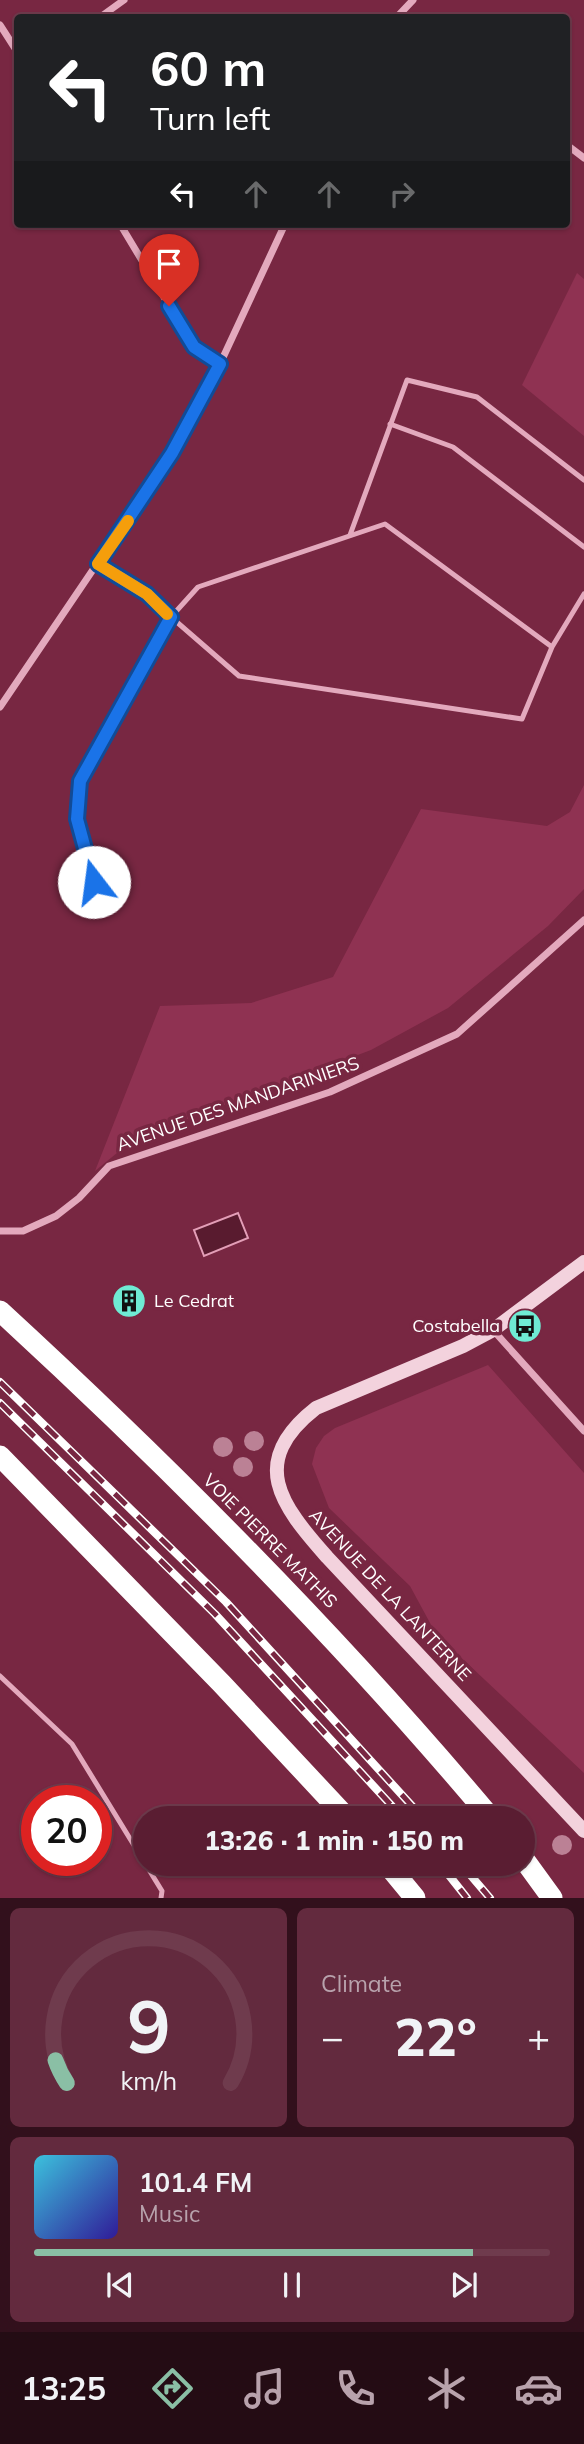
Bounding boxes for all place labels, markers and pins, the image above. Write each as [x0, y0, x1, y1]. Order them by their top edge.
pin [139, 234, 199, 306]
building icon: Le Cedrat [110, 1282, 148, 1320]
place label: Le Cedrat [154, 1289, 234, 1312]
bus stop icon: Costabella [506, 1307, 544, 1345]
place label: Costabella [412, 1314, 500, 1337]

